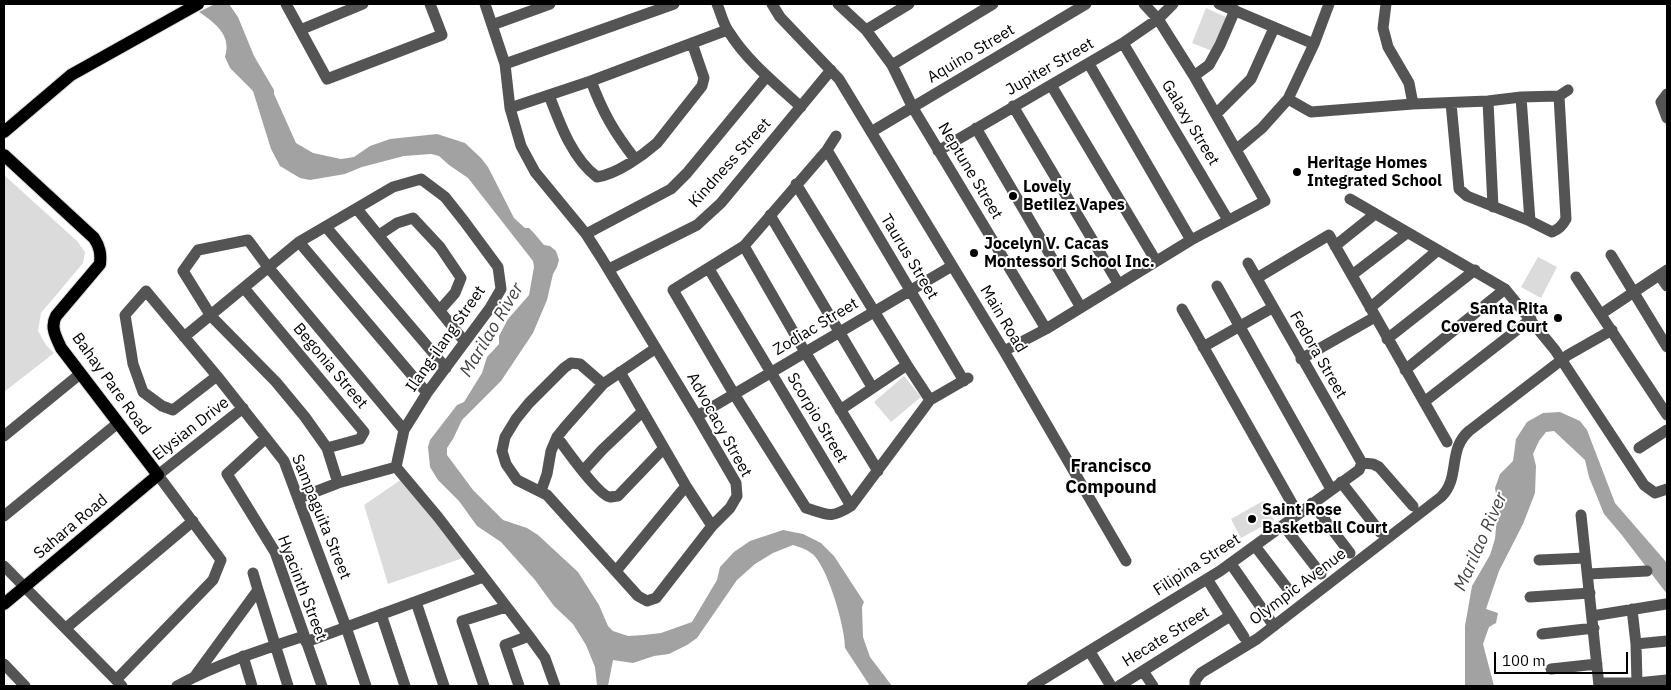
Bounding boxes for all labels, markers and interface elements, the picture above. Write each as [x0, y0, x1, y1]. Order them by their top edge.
street label: Aquino Street [924, 20, 1018, 88]
street label: Jupiter Street [1003, 34, 1097, 100]
street label: Galaxy Street [1157, 77, 1223, 169]
street label: Kindness Street [685, 114, 775, 212]
street label: Neptune Street [934, 119, 1006, 223]
place label: Heritage Homes Integrated School [1307, 153, 1442, 191]
marker: Heritage Homes Integrated School [1291, 166, 1303, 178]
place label: Lovely Betilez Vapes [1023, 177, 1125, 215]
marker: Lovely Betilez Vapes [1007, 190, 1019, 202]
street label: Taurus Street [876, 211, 942, 303]
place label: Jocelyn V. Cacas Montessori School Inc. [984, 234, 1155, 272]
marker: Jocelyn V. Cacas Montessori School Inc. [968, 247, 980, 259]
water label: Marilao River [456, 279, 528, 381]
street label: Ilang-ilang Street [402, 282, 490, 396]
street label: Main Road [975, 282, 1031, 356]
street label: Zodiac Street [770, 294, 862, 360]
place label: Santa Rita Covered Court [1441, 299, 1548, 337]
street label: Fedora Street [1285, 308, 1351, 402]
marker: Santa Rita Covered Court [1552, 312, 1564, 324]
street label: Begonia Street [289, 319, 371, 413]
street label: Bahay Pare Road [68, 329, 154, 439]
street label: Advocacy Street [682, 369, 756, 481]
street label: Scorpio Street [783, 369, 851, 467]
street label: Elysian Drive [149, 393, 233, 465]
street label: Sampaguita Street [287, 452, 355, 582]
district label: Francisco Compound [1065, 456, 1157, 498]
water label: Marilao River [1450, 489, 1512, 595]
street label: Sahara Road [30, 491, 112, 563]
place label: Saint Rose Basketball Court [1262, 500, 1388, 538]
marker: Saint Rose Basketball Court [1246, 513, 1258, 525]
street label: Filipina Street [1150, 530, 1244, 600]
street label: Hyacinth Street [273, 533, 331, 643]
street label: Olympic Avenue [1246, 544, 1350, 630]
street label: Hecate Street [1119, 603, 1213, 671]
scale bar [1496, 642, 1630, 674]
text: 100 m [1502, 651, 1546, 670]

